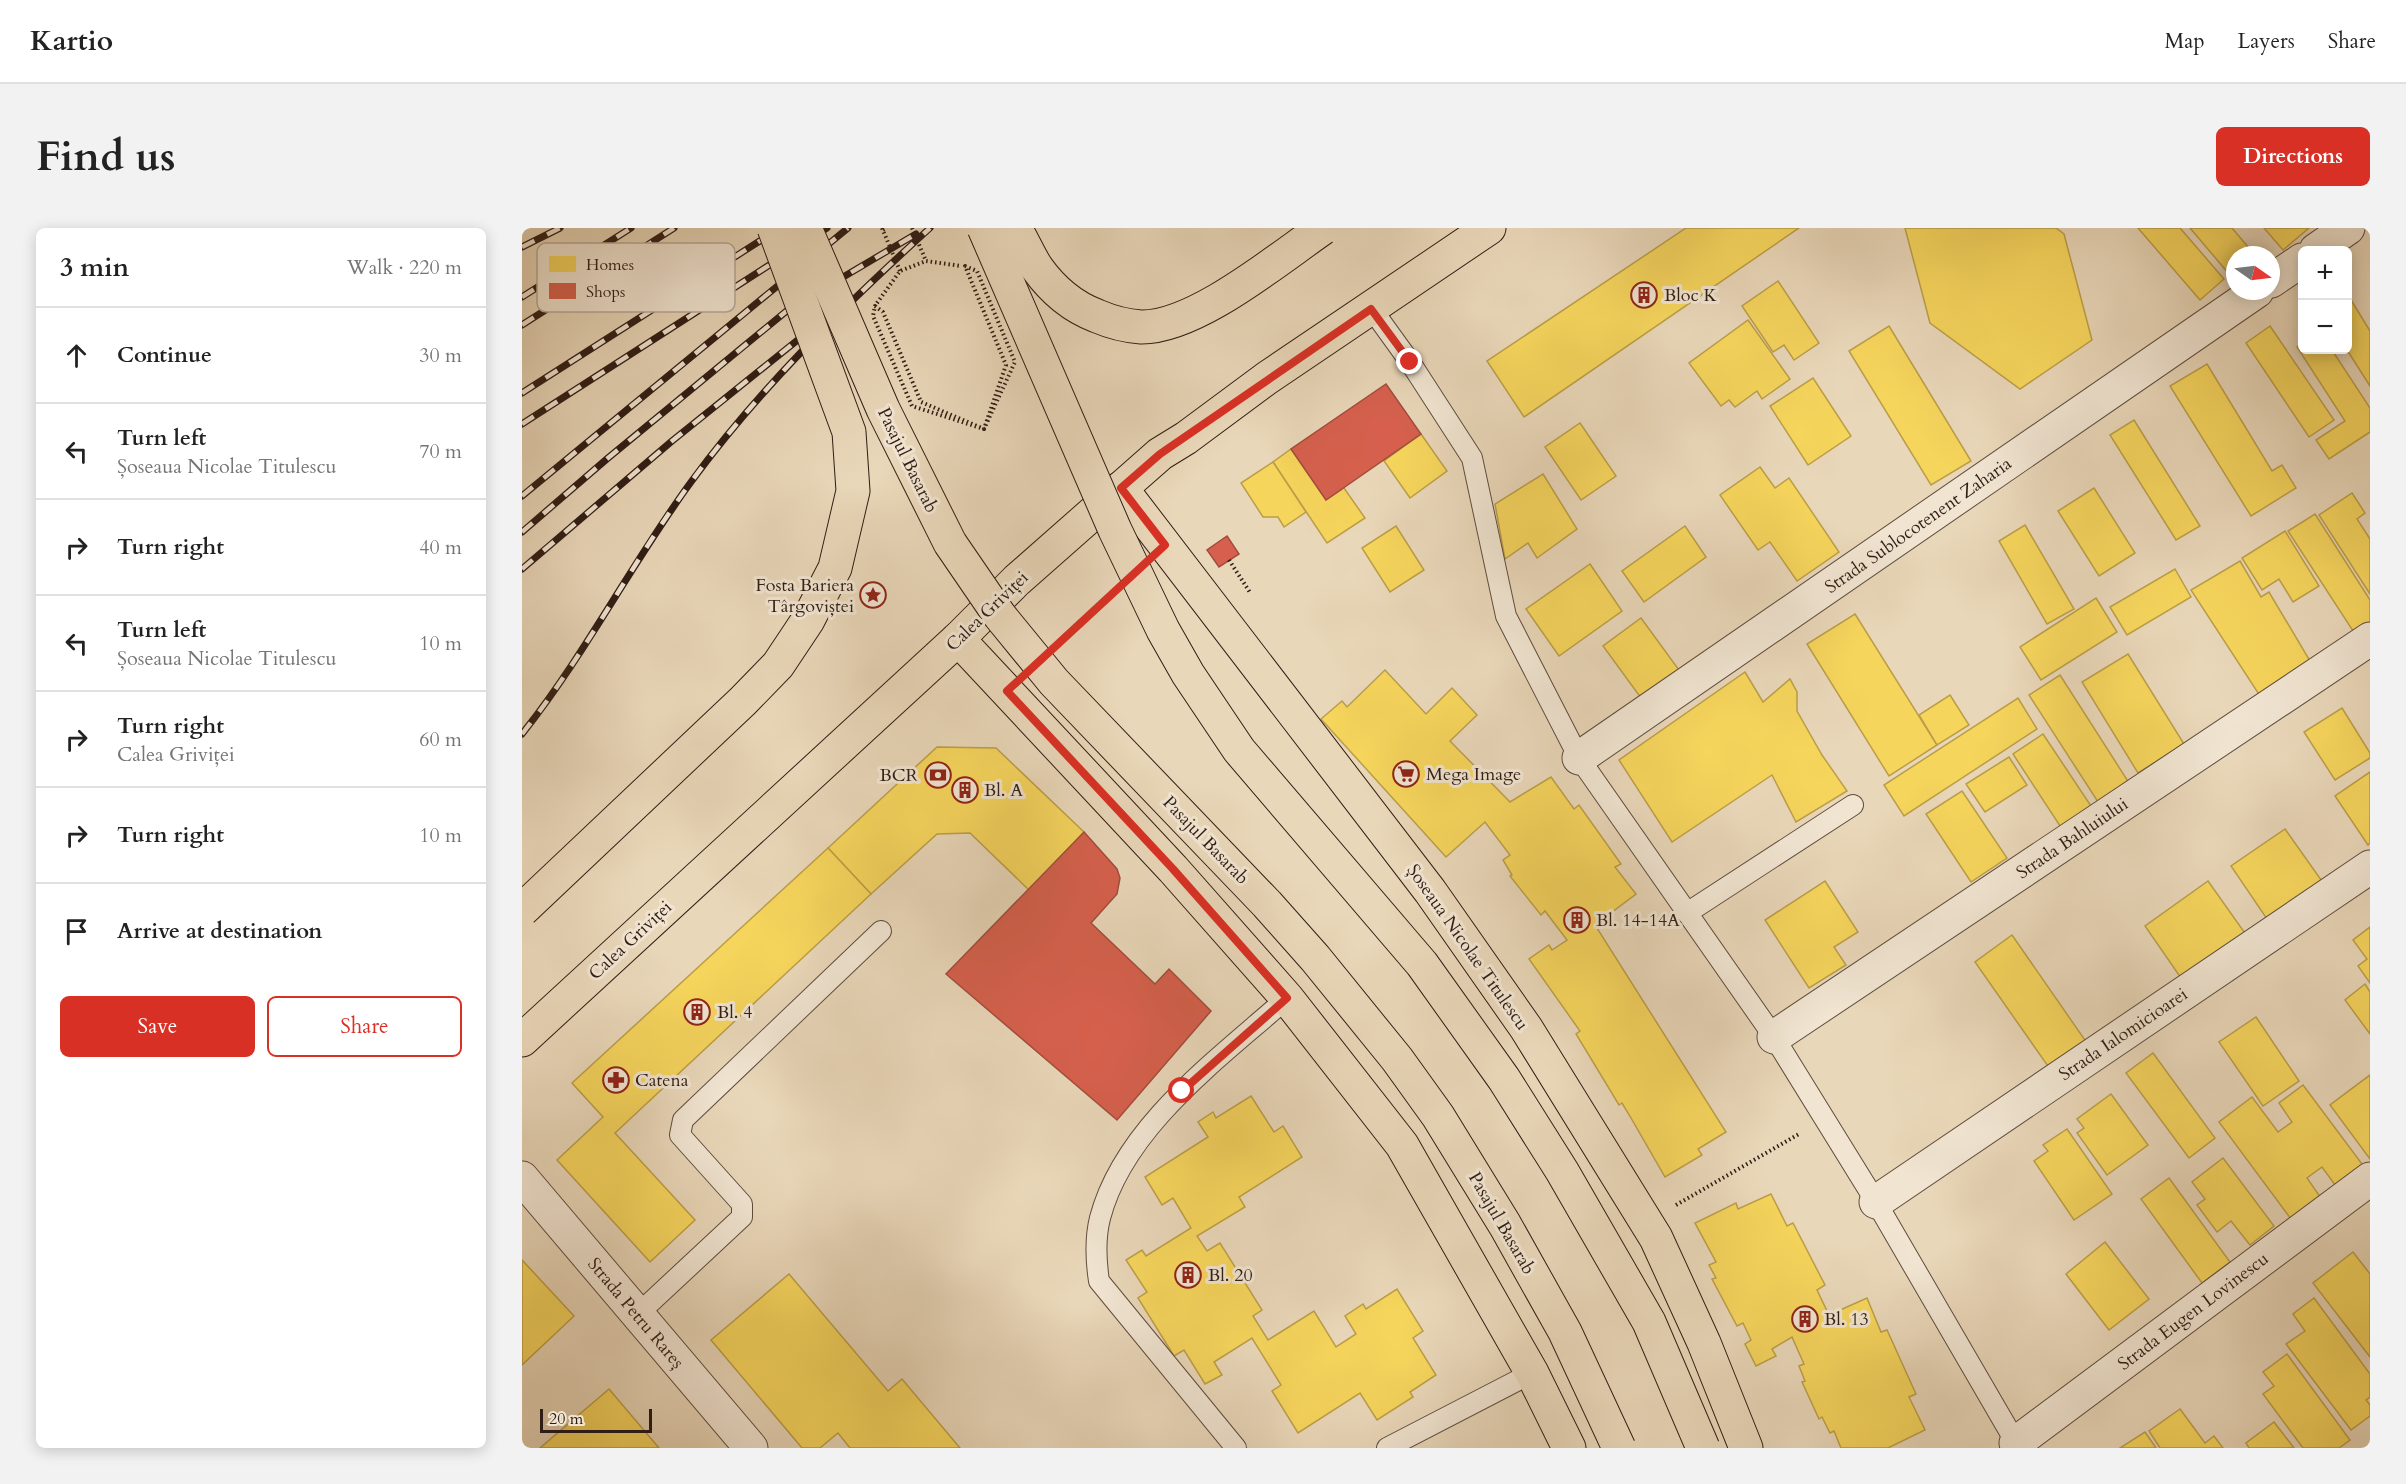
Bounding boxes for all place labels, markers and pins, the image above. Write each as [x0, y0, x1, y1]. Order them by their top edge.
building icon: Bloc K [1629, 280, 1659, 310]
place label: Bloc K [1664, 283, 1718, 308]
place label: Fosta Bariera Târgoviștei [756, 573, 854, 619]
place icon: Fosta Bariera Târgoviștei [858, 580, 888, 610]
supermarket icon: Mega Image [1391, 759, 1421, 789]
bank icon: BCR [923, 760, 953, 790]
place label: Mega Image [1426, 762, 1521, 787]
place label: BCR [880, 763, 919, 788]
building icon: Bl. A [950, 775, 980, 805]
place label: Bl. A [984, 778, 1023, 803]
building icon: Bl. 14-14A [1562, 905, 1592, 935]
place label: Bl. 14-14A [1596, 908, 1680, 933]
building icon: Bl. 4 [682, 997, 712, 1027]
place label: Bl. 4 [717, 1000, 752, 1025]
pharmacy icon: Catena [601, 1065, 631, 1095]
place label: Catena [635, 1068, 689, 1093]
building icon: Bl. 20 [1173, 1260, 1203, 1290]
place label: Bl. 20 [1208, 1263, 1253, 1288]
building icon: Bl. 13 [1790, 1304, 1820, 1334]
place label: Bl. 13 [1824, 1307, 1869, 1332]

